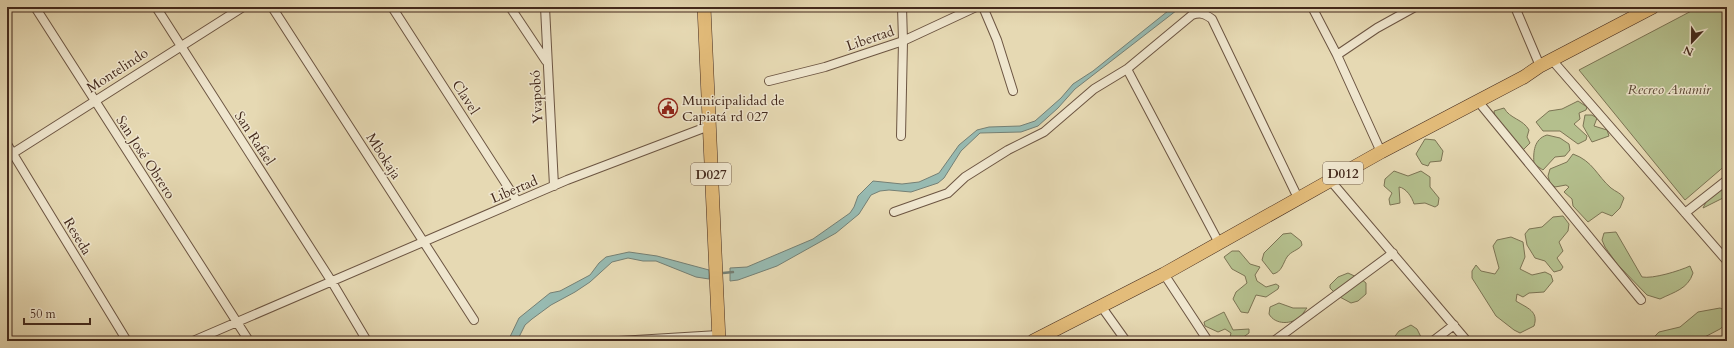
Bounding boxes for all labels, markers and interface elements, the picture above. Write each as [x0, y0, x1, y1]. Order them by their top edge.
street label: Libertad [844, 21, 897, 55]
north arrow [1672, 22, 1712, 62]
text: N [1681, 42, 1696, 60]
street label: Montelindo [83, 43, 152, 97]
street label: Yvapobó [526, 69, 547, 124]
street label: Clavel [447, 76, 484, 118]
park label: Recreo Anamir [1627, 80, 1711, 99]
place label: Municipalidad de Capiatá rd 027 [682, 91, 785, 126]
public building icon: Municipalidad de Capiatá rd 027 [657, 97, 679, 119]
street label: San Rafael [230, 108, 279, 169]
street label: San José Obrero [112, 112, 180, 203]
street label: Mbokaja [362, 129, 406, 183]
road number: D012 [1323, 162, 1363, 184]
road number: D027 [691, 163, 731, 185]
street label: Libertad [488, 171, 541, 208]
street label: Reseda [59, 214, 96, 259]
scale bar [24, 300, 90, 326]
text: 50 m [30, 306, 57, 322]

